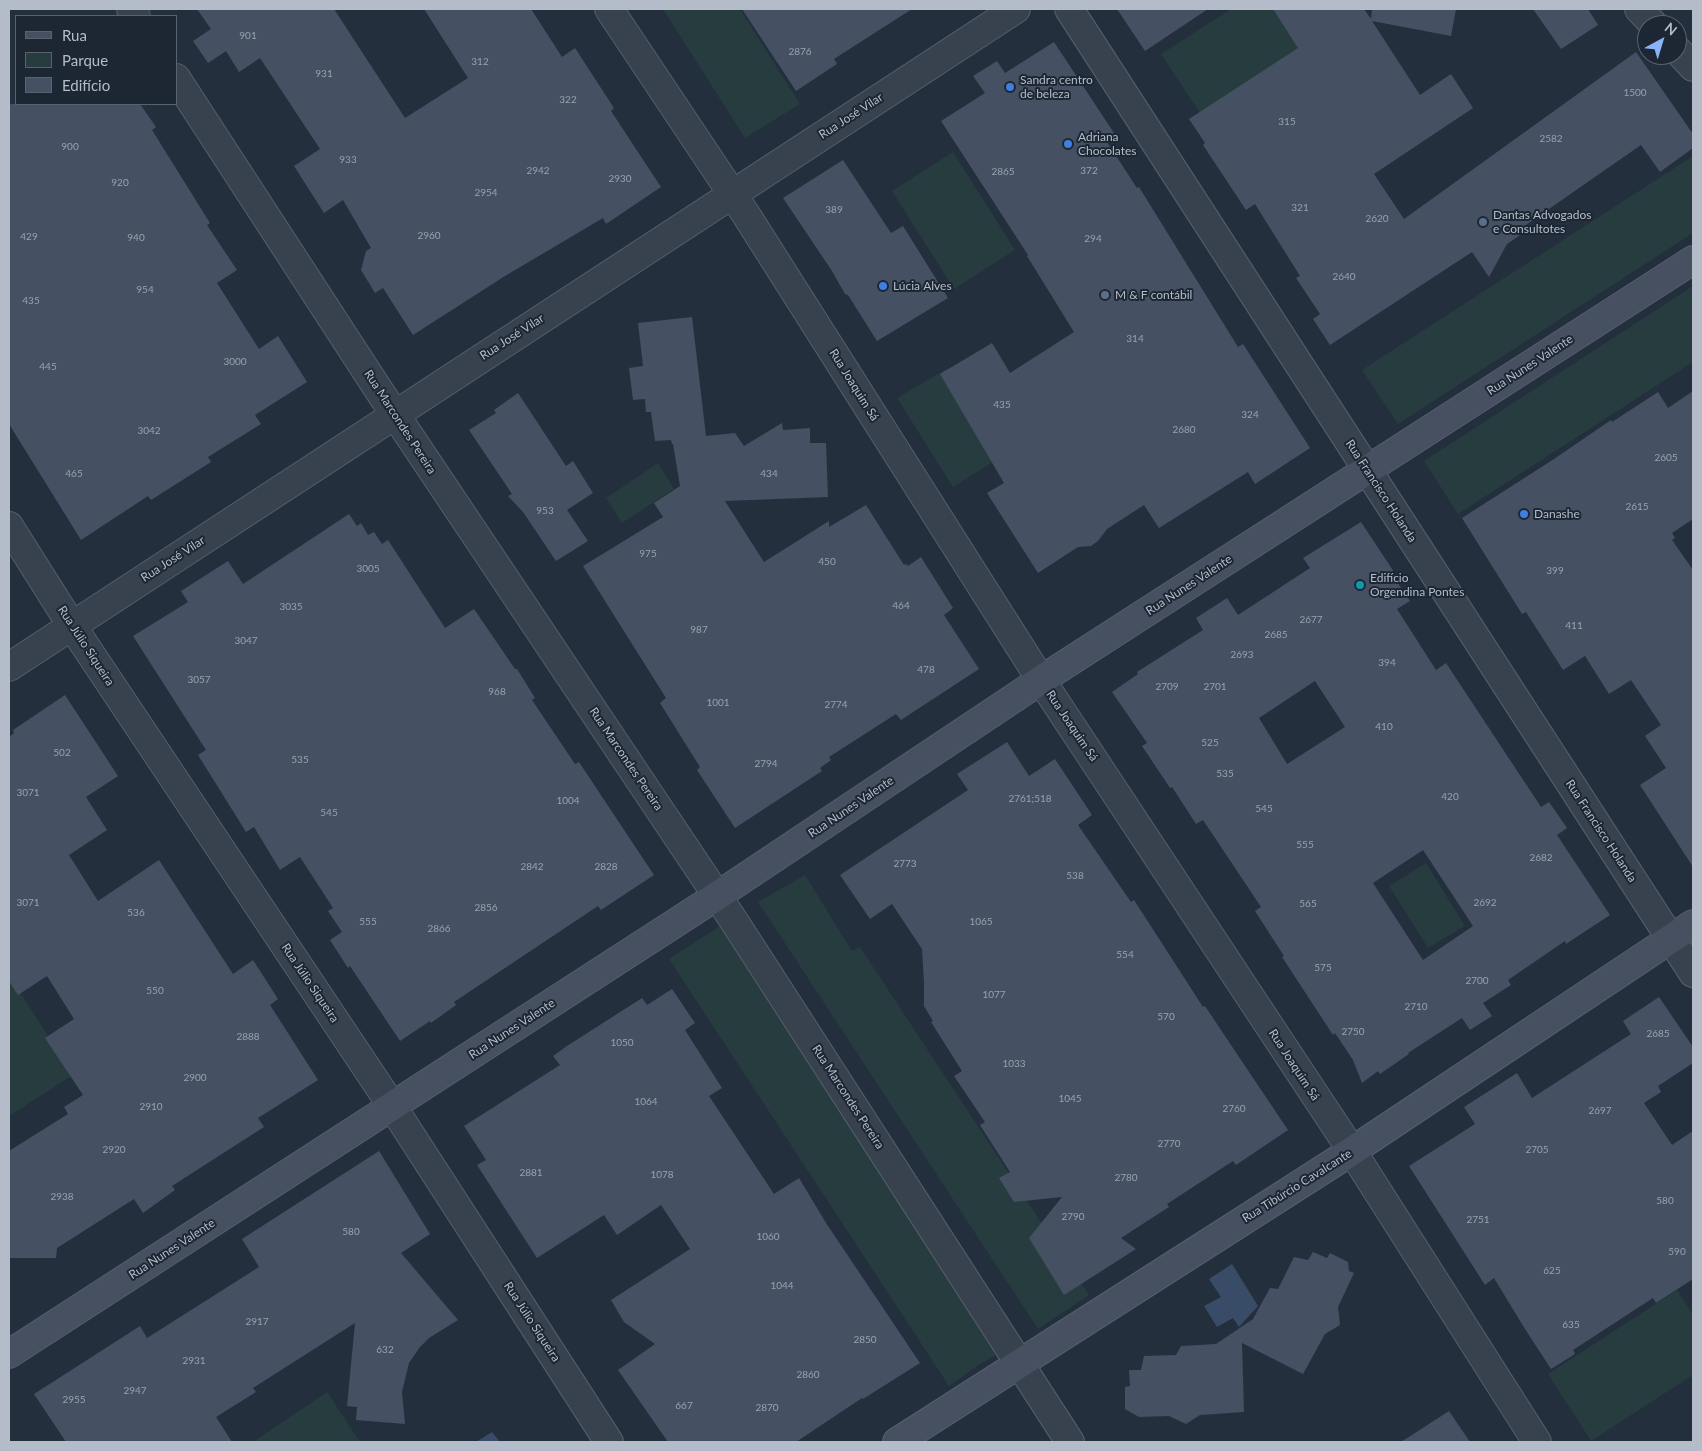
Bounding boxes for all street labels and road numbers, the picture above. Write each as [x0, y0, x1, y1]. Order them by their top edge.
street label: Rua José Vilar [816, 90, 886, 142]
street label: Rua José Vilar [477, 311, 547, 363]
street label: Rua Nunes Valente [1484, 332, 1576, 398]
street label: Rua Joaquim Sá [826, 346, 882, 424]
street label: Rua Marcondes Pereira [361, 367, 439, 477]
street label: Rua Francisco Holanda [1342, 437, 1420, 545]
street label: Rua José Vilar [138, 533, 208, 585]
street label: Rua Nunes Valente [1143, 552, 1235, 618]
street label: Rua Júlio Siqueira [55, 603, 117, 689]
street label: Rua Joaquim Sá [1043, 688, 1101, 764]
street label: Rua Marcondes Pereira [586, 705, 666, 813]
street label: Rua Nunes Valente [806, 773, 896, 841]
street label: Rua Francisco Holanda [1562, 777, 1640, 885]
street label: Rua Júlio Siqueira [278, 941, 342, 1025]
street label: Rua Nunes Valente [466, 996, 558, 1062]
street label: Rua Joaquim Sá [1266, 1027, 1322, 1103]
street label: Rua Marcondes Pereira [809, 1042, 887, 1152]
street label: Rua Tibúrcio Cavalcante [1240, 1146, 1354, 1226]
street label: Rua Nunes Valente [126, 1216, 218, 1282]
street label: Rua Júlio Siqueira [501, 1279, 563, 1365]

